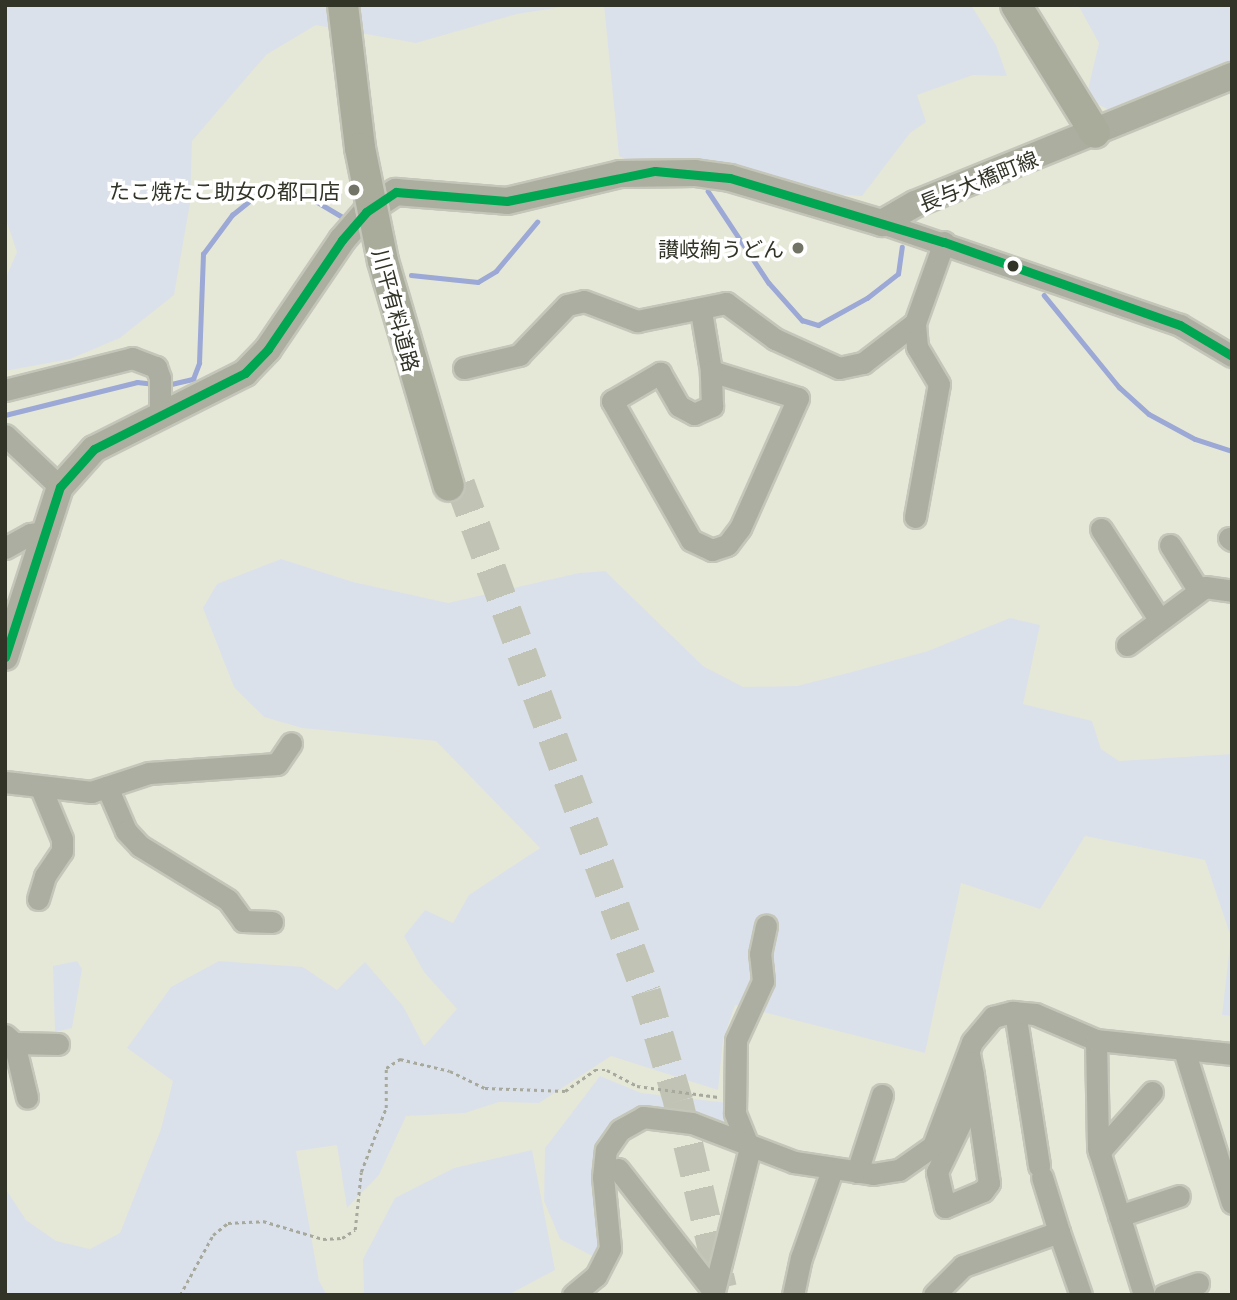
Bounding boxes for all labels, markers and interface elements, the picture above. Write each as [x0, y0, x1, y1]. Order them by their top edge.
street label: 長与大橋町線 [915, 145, 1041, 215]
place label: たこ焼たこ助女の都口店 [109, 177, 340, 203]
marker: たこ焼たこ助女の都口店 [346, 182, 362, 198]
place label: 讃岐絢うどん [658, 235, 784, 261]
marker: 讃岐絢うどん [790, 240, 806, 256]
street label: 川平有料道路 [369, 246, 425, 374]
unlabelled marker [1006, 259, 1020, 273]

